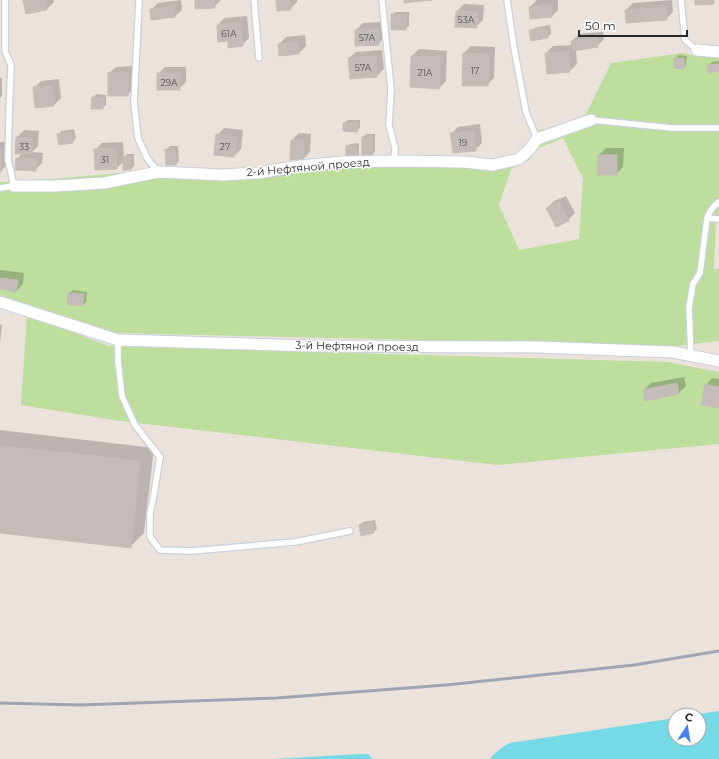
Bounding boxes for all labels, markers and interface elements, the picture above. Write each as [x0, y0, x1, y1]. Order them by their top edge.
scale bar [579, 12, 687, 38]
house number: 53А [458, 14, 475, 25]
text: 50 m [585, 18, 616, 33]
house number: 61А [221, 28, 237, 39]
house number: 57А [359, 32, 375, 43]
house number: 57А [355, 62, 371, 73]
house number: 17 [471, 65, 479, 76]
house number: 21А [417, 67, 433, 78]
house number: 29А [160, 77, 178, 88]
house number: 19 [459, 137, 468, 148]
house number: 33 [19, 141, 29, 152]
house number: 27 [220, 141, 230, 152]
house number: 31 [101, 154, 109, 165]
street label: 2-й Нефтяной проезд [246, 155, 370, 179]
street label: 3-й Нефтяной проезд [295, 338, 419, 354]
north arrow [667, 707, 707, 747]
text: С [684, 710, 694, 725]

